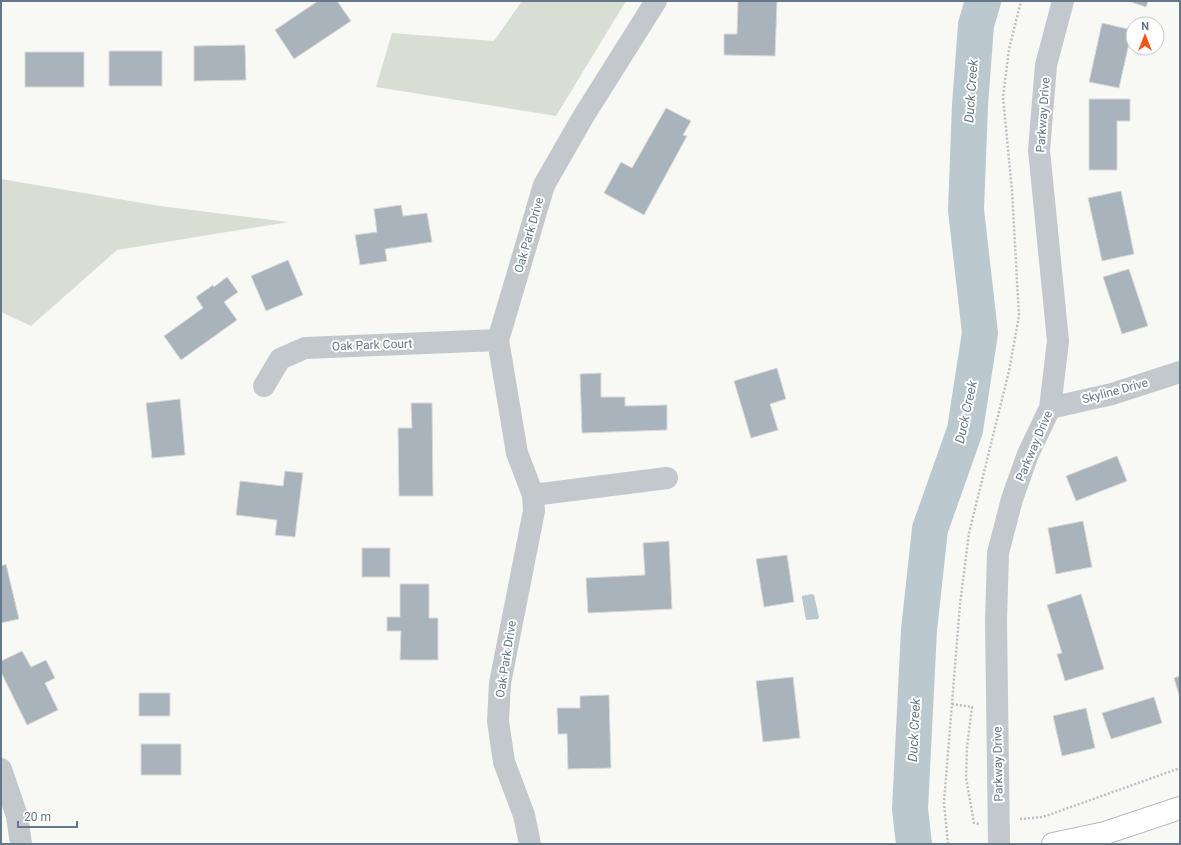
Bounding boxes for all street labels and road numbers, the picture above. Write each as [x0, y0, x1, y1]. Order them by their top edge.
street label: Parkway Drive [1033, 77, 1053, 153]
street label: Oak Park Drive [512, 196, 546, 274]
street label: Oak Park Court [331, 337, 413, 353]
street label: Skyline Drive [1081, 375, 1149, 407]
street label: Parkway Drive [1013, 409, 1055, 483]
street label: Oak Park Drive [493, 619, 519, 699]
street label: Parkway Drive [990, 726, 1006, 802]

